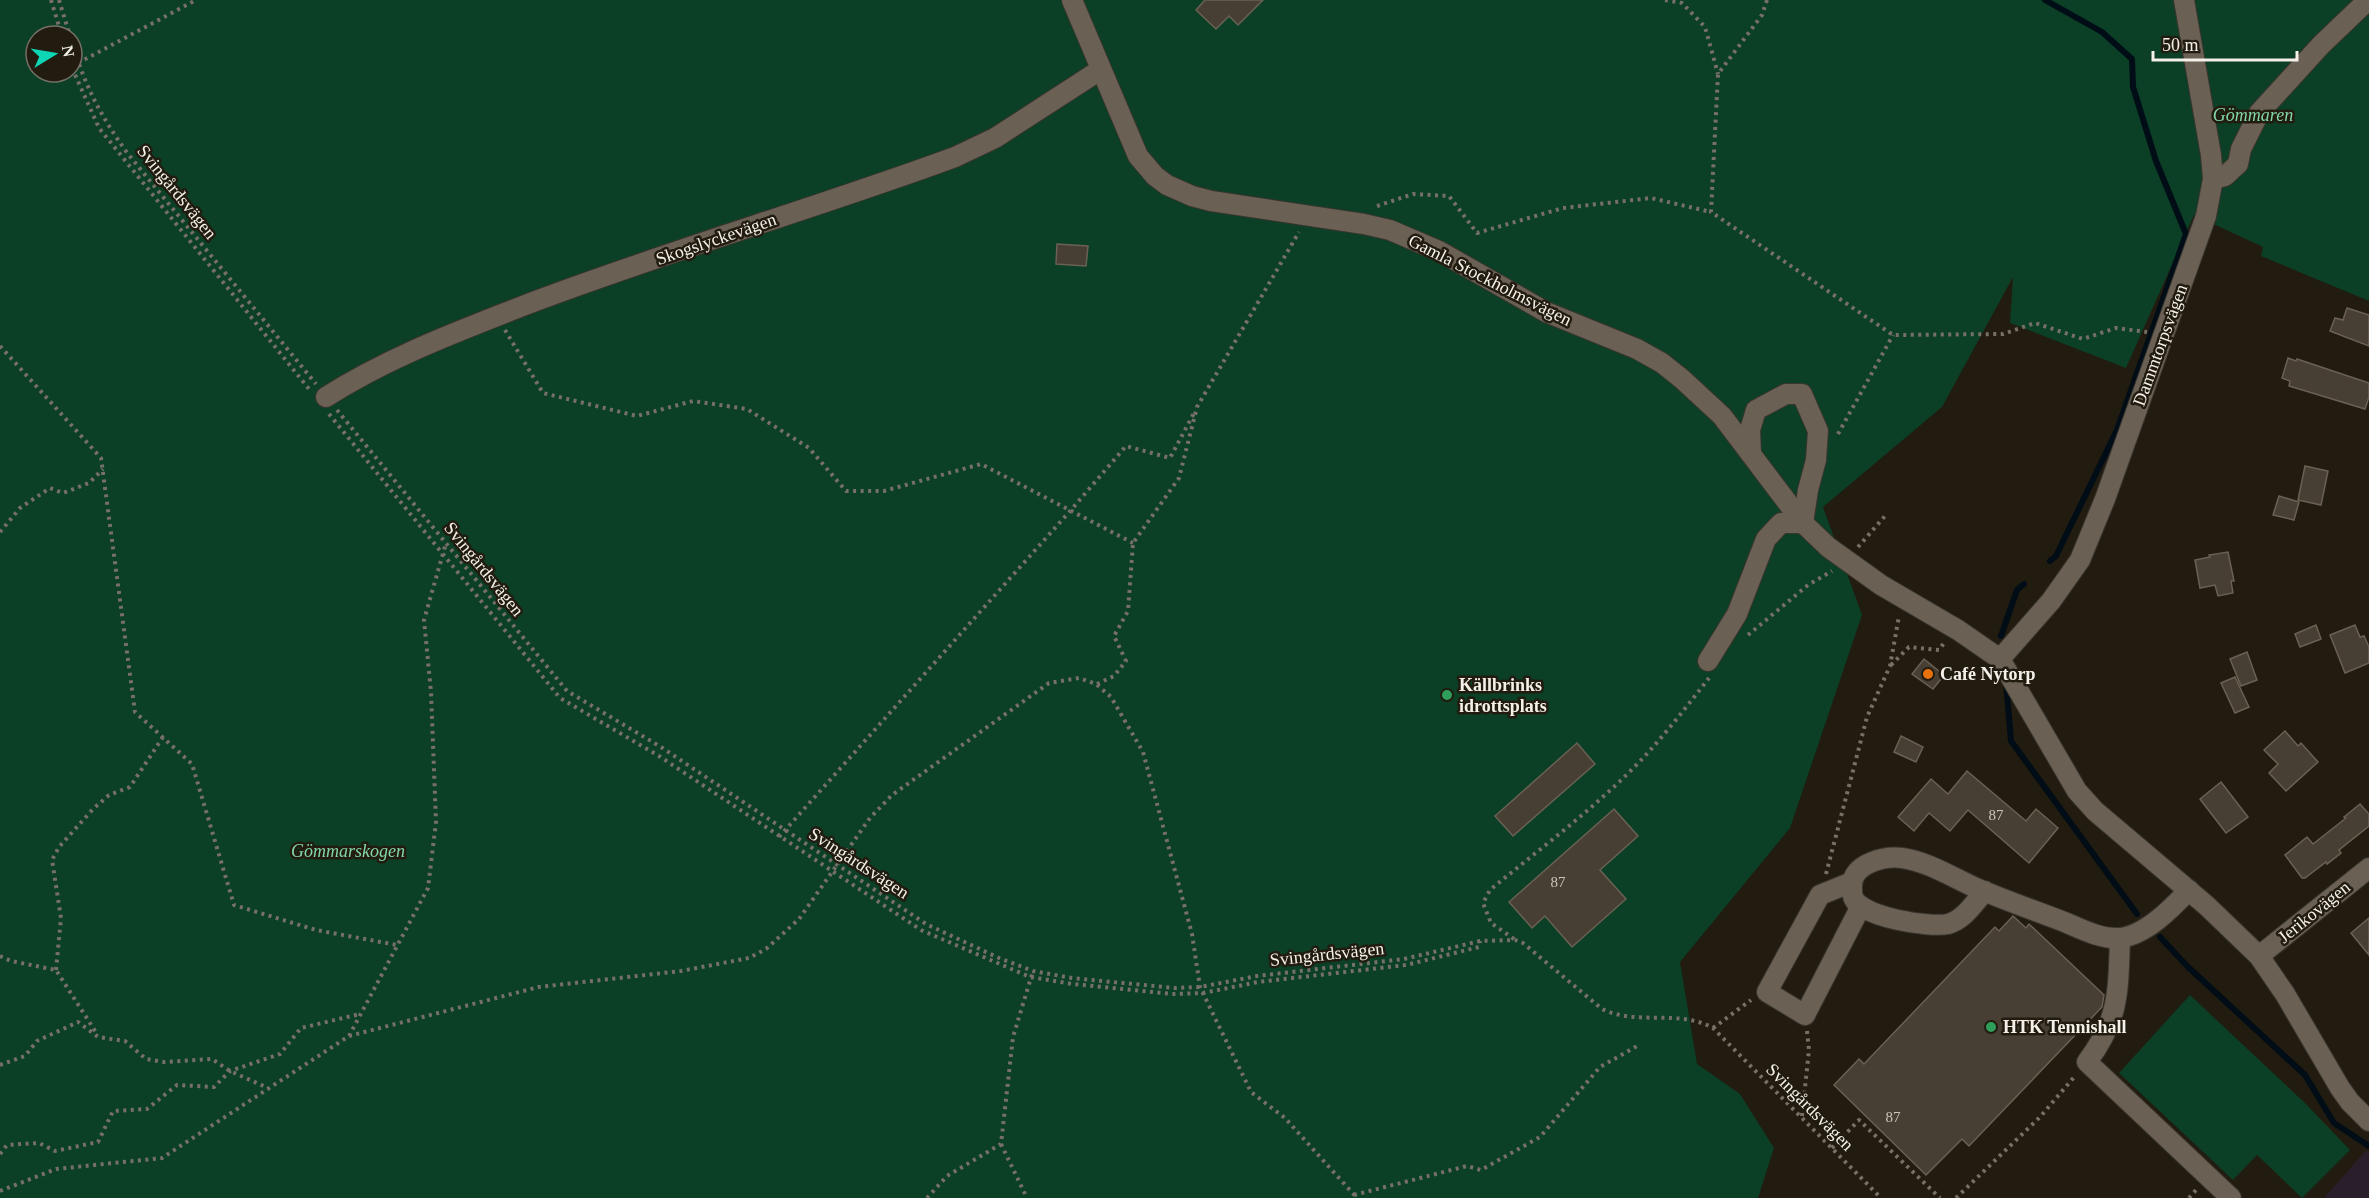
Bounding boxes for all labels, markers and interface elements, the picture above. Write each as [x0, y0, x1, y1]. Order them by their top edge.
north arrow [24, 24, 84, 84]
scale bar [2153, 24, 2297, 62]
text: 50 m [2162, 35, 2199, 55]
text: N [59, 44, 78, 59]
park label: Gömmaren [2213, 105, 2293, 125]
street label: Svingårdsvägen [133, 141, 221, 243]
street label: Skogslyckevägen [653, 209, 779, 269]
street label: Gamla Stockholmsvägen [1405, 230, 1575, 330]
street label: Dammtorpsvägen [2129, 281, 2191, 409]
street label: Svingårdsvägen [440, 518, 528, 620]
place label: Café Nytorp [1940, 664, 2035, 684]
marker: Café Nytorp [1921, 667, 1935, 681]
place label: Källbrinks idrottsplats [1459, 675, 1547, 716]
marker: Källbrinks idrottsplats [1440, 688, 1454, 702]
house number: 87 [1989, 807, 2004, 823]
street label: Svingårdsvägen [805, 823, 913, 903]
park label: Gömmarskogen [291, 841, 405, 861]
house number: 87 [1551, 874, 1566, 890]
street label: Jerikovägen [2274, 877, 2354, 947]
street label: Svingårdsvägen [1269, 938, 1385, 970]
place label: HTK Tennishall [2003, 1017, 2127, 1037]
marker: HTK Tennishall [1984, 1020, 1998, 1034]
street label: Svingårdsvägen [1762, 1059, 1858, 1155]
house number: 87 [1886, 1109, 1901, 1125]

